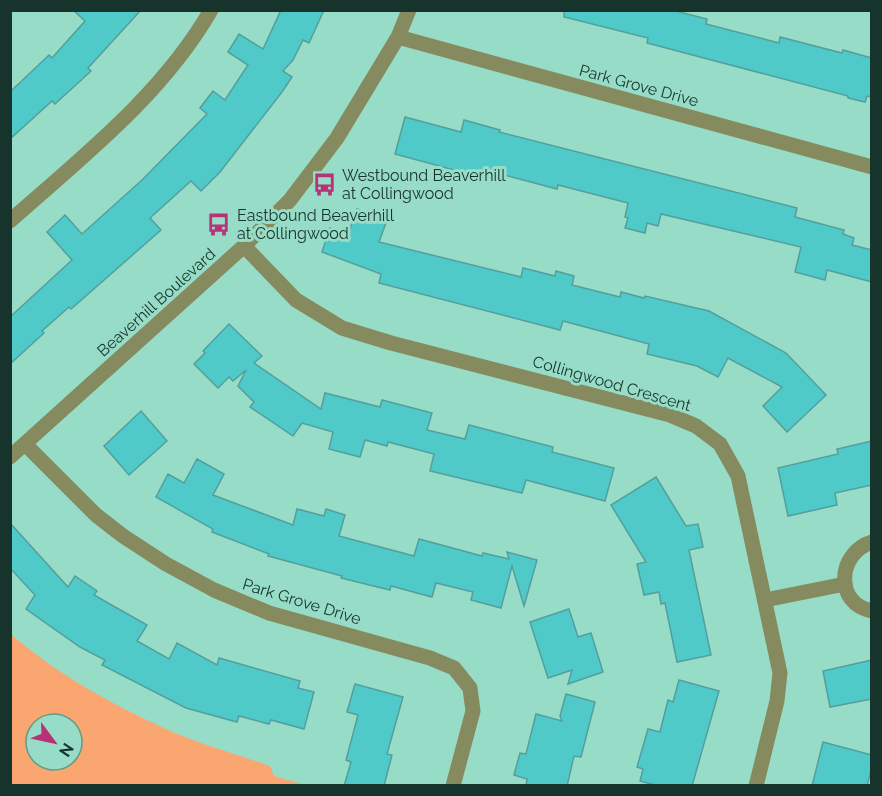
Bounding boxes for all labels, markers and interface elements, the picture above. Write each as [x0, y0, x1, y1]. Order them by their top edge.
street label: Park Grove Drive [577, 60, 701, 111]
place label: Westbound Beaverhill at Collingwood [342, 166, 506, 203]
bus stop icon: Westbound Beaverhill at Collingwood [311, 171, 337, 197]
place label: Eastbound Beaverhill at Collingwood [237, 206, 395, 243]
bus stop icon: Eastbound Beaverhill at Collingwood [206, 211, 232, 237]
street label: Beaverhill Boulevard [93, 244, 219, 360]
street label: Collingwood Crescent [530, 352, 694, 415]
street label: Park Grove Drive [240, 574, 363, 628]
north arrow [24, 712, 84, 772]
text: N [55, 740, 77, 760]

